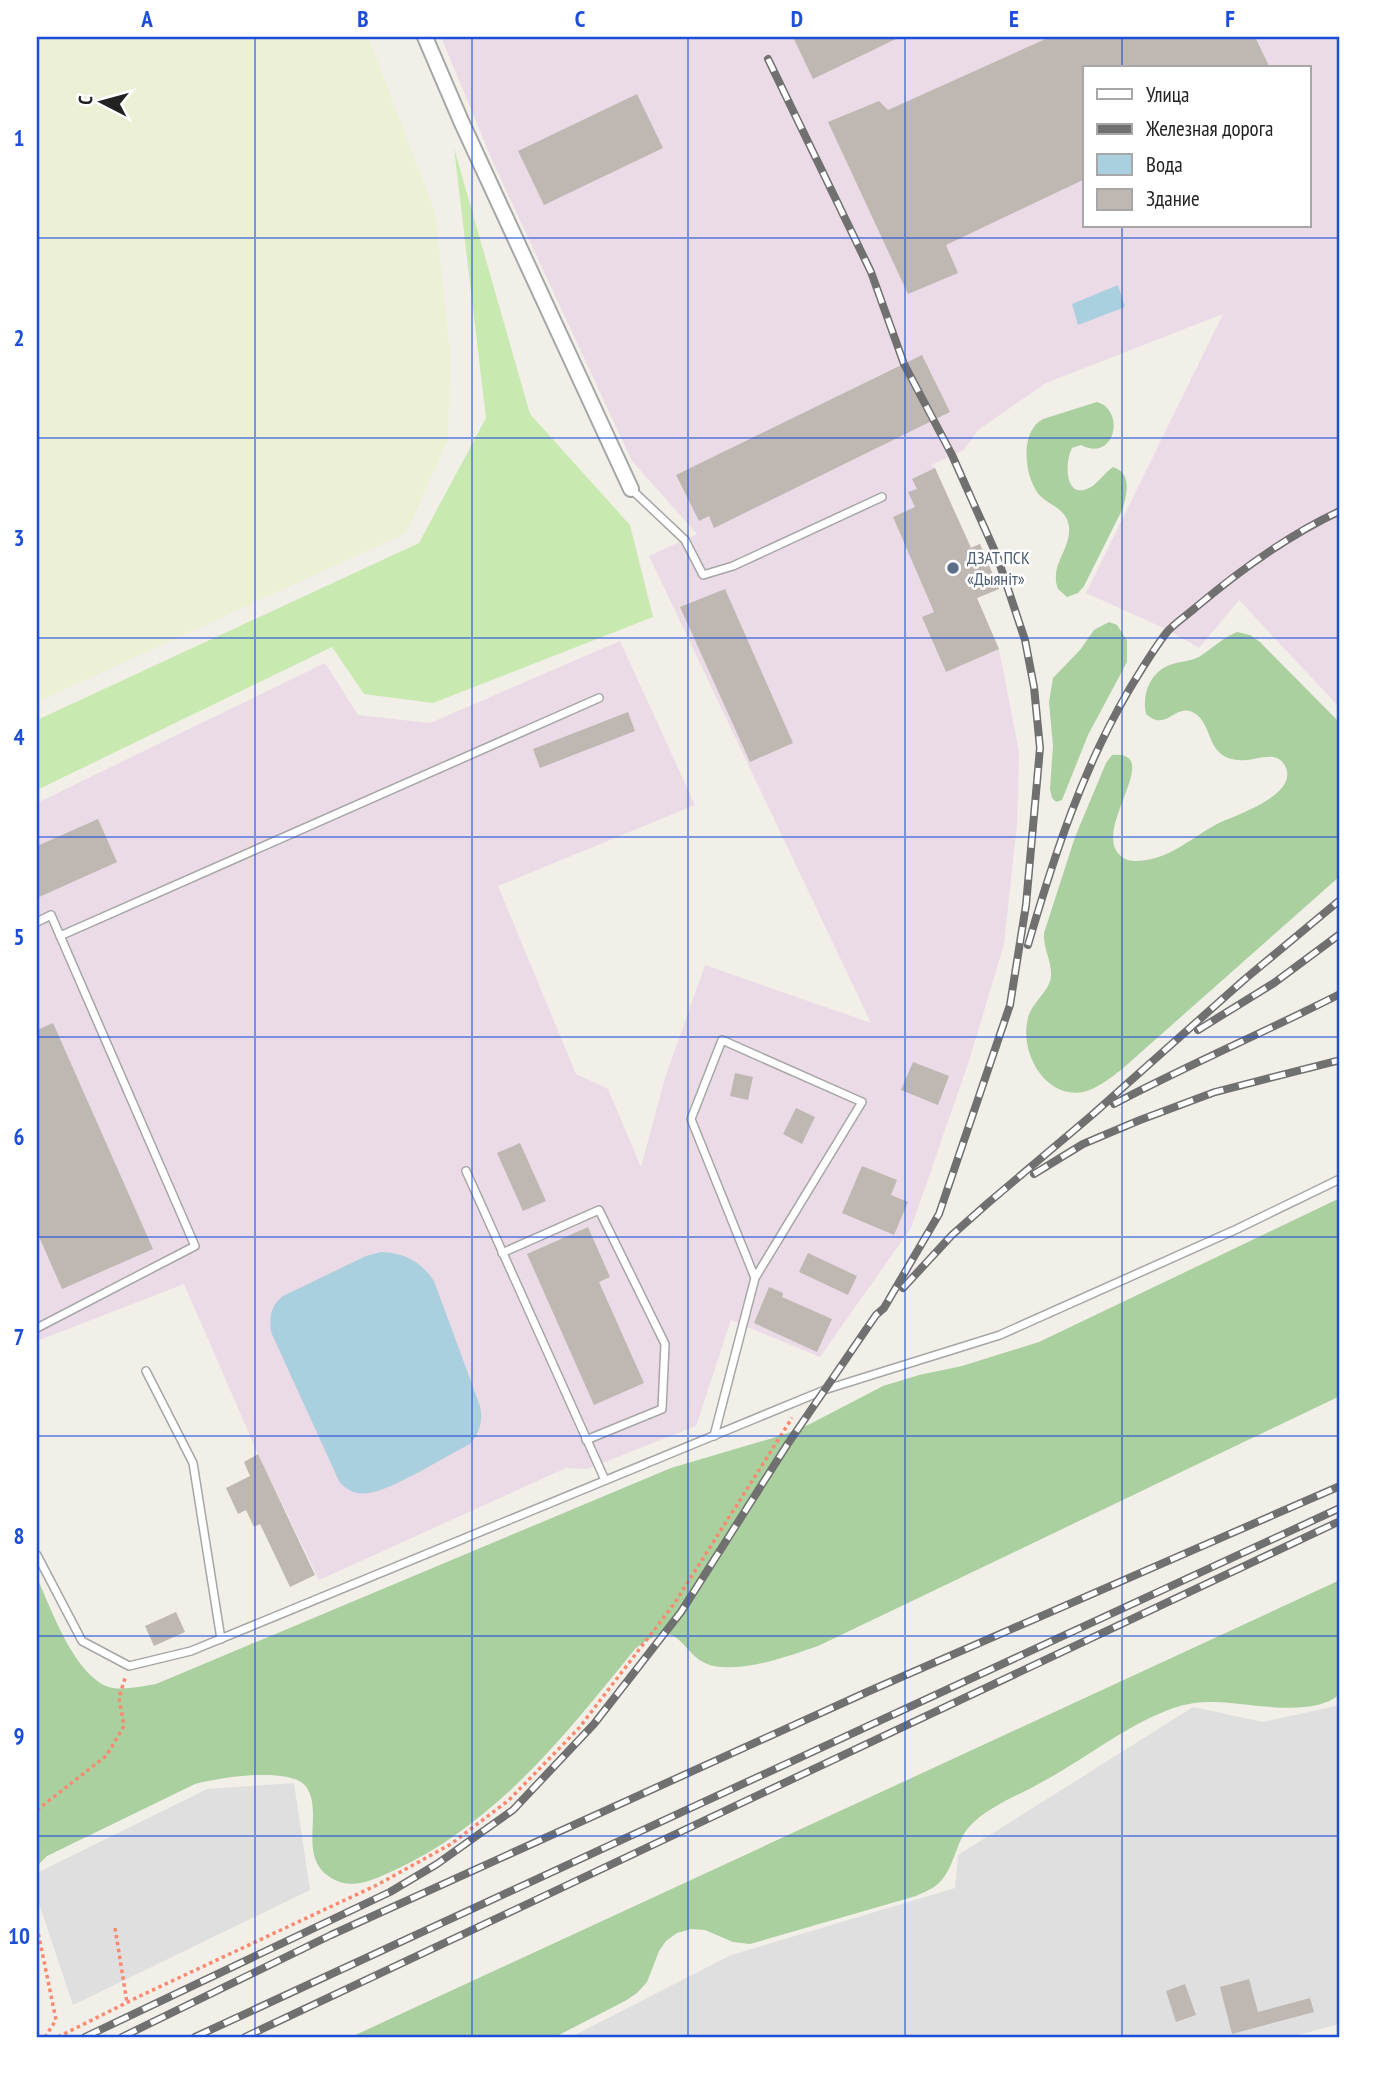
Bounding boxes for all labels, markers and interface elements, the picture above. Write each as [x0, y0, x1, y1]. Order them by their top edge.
text: A [140, 4, 153, 33]
text: B [357, 4, 369, 33]
text: C [575, 4, 586, 33]
text: D [791, 4, 803, 33]
text: E [1009, 4, 1019, 33]
text: F [1225, 4, 1235, 33]
north arrow [66, 66, 136, 136]
legend [1083, 66, 1310, 228]
text: Улица [1146, 81, 1189, 108]
text: С [73, 94, 98, 106]
text: Железная дорога [1145, 115, 1273, 142]
text: 1 [14, 123, 25, 152]
text: Вода [1146, 151, 1183, 178]
text: Здание [1146, 185, 1200, 212]
text: 2 [14, 323, 25, 352]
text: 3 [14, 523, 25, 552]
place label: ДЗАТ ПСК «Дыяніт» [967, 546, 1030, 590]
marker: ДЗАТ ПСК «Дыяніт» [945, 560, 961, 576]
text: 4 [14, 722, 25, 751]
text: 5 [14, 922, 25, 951]
text: 6 [14, 1122, 25, 1151]
text: 7 [14, 1322, 25, 1351]
text: 8 [14, 1521, 25, 1550]
text: 9 [14, 1721, 25, 1750]
text: 10 [8, 1921, 30, 1950]

